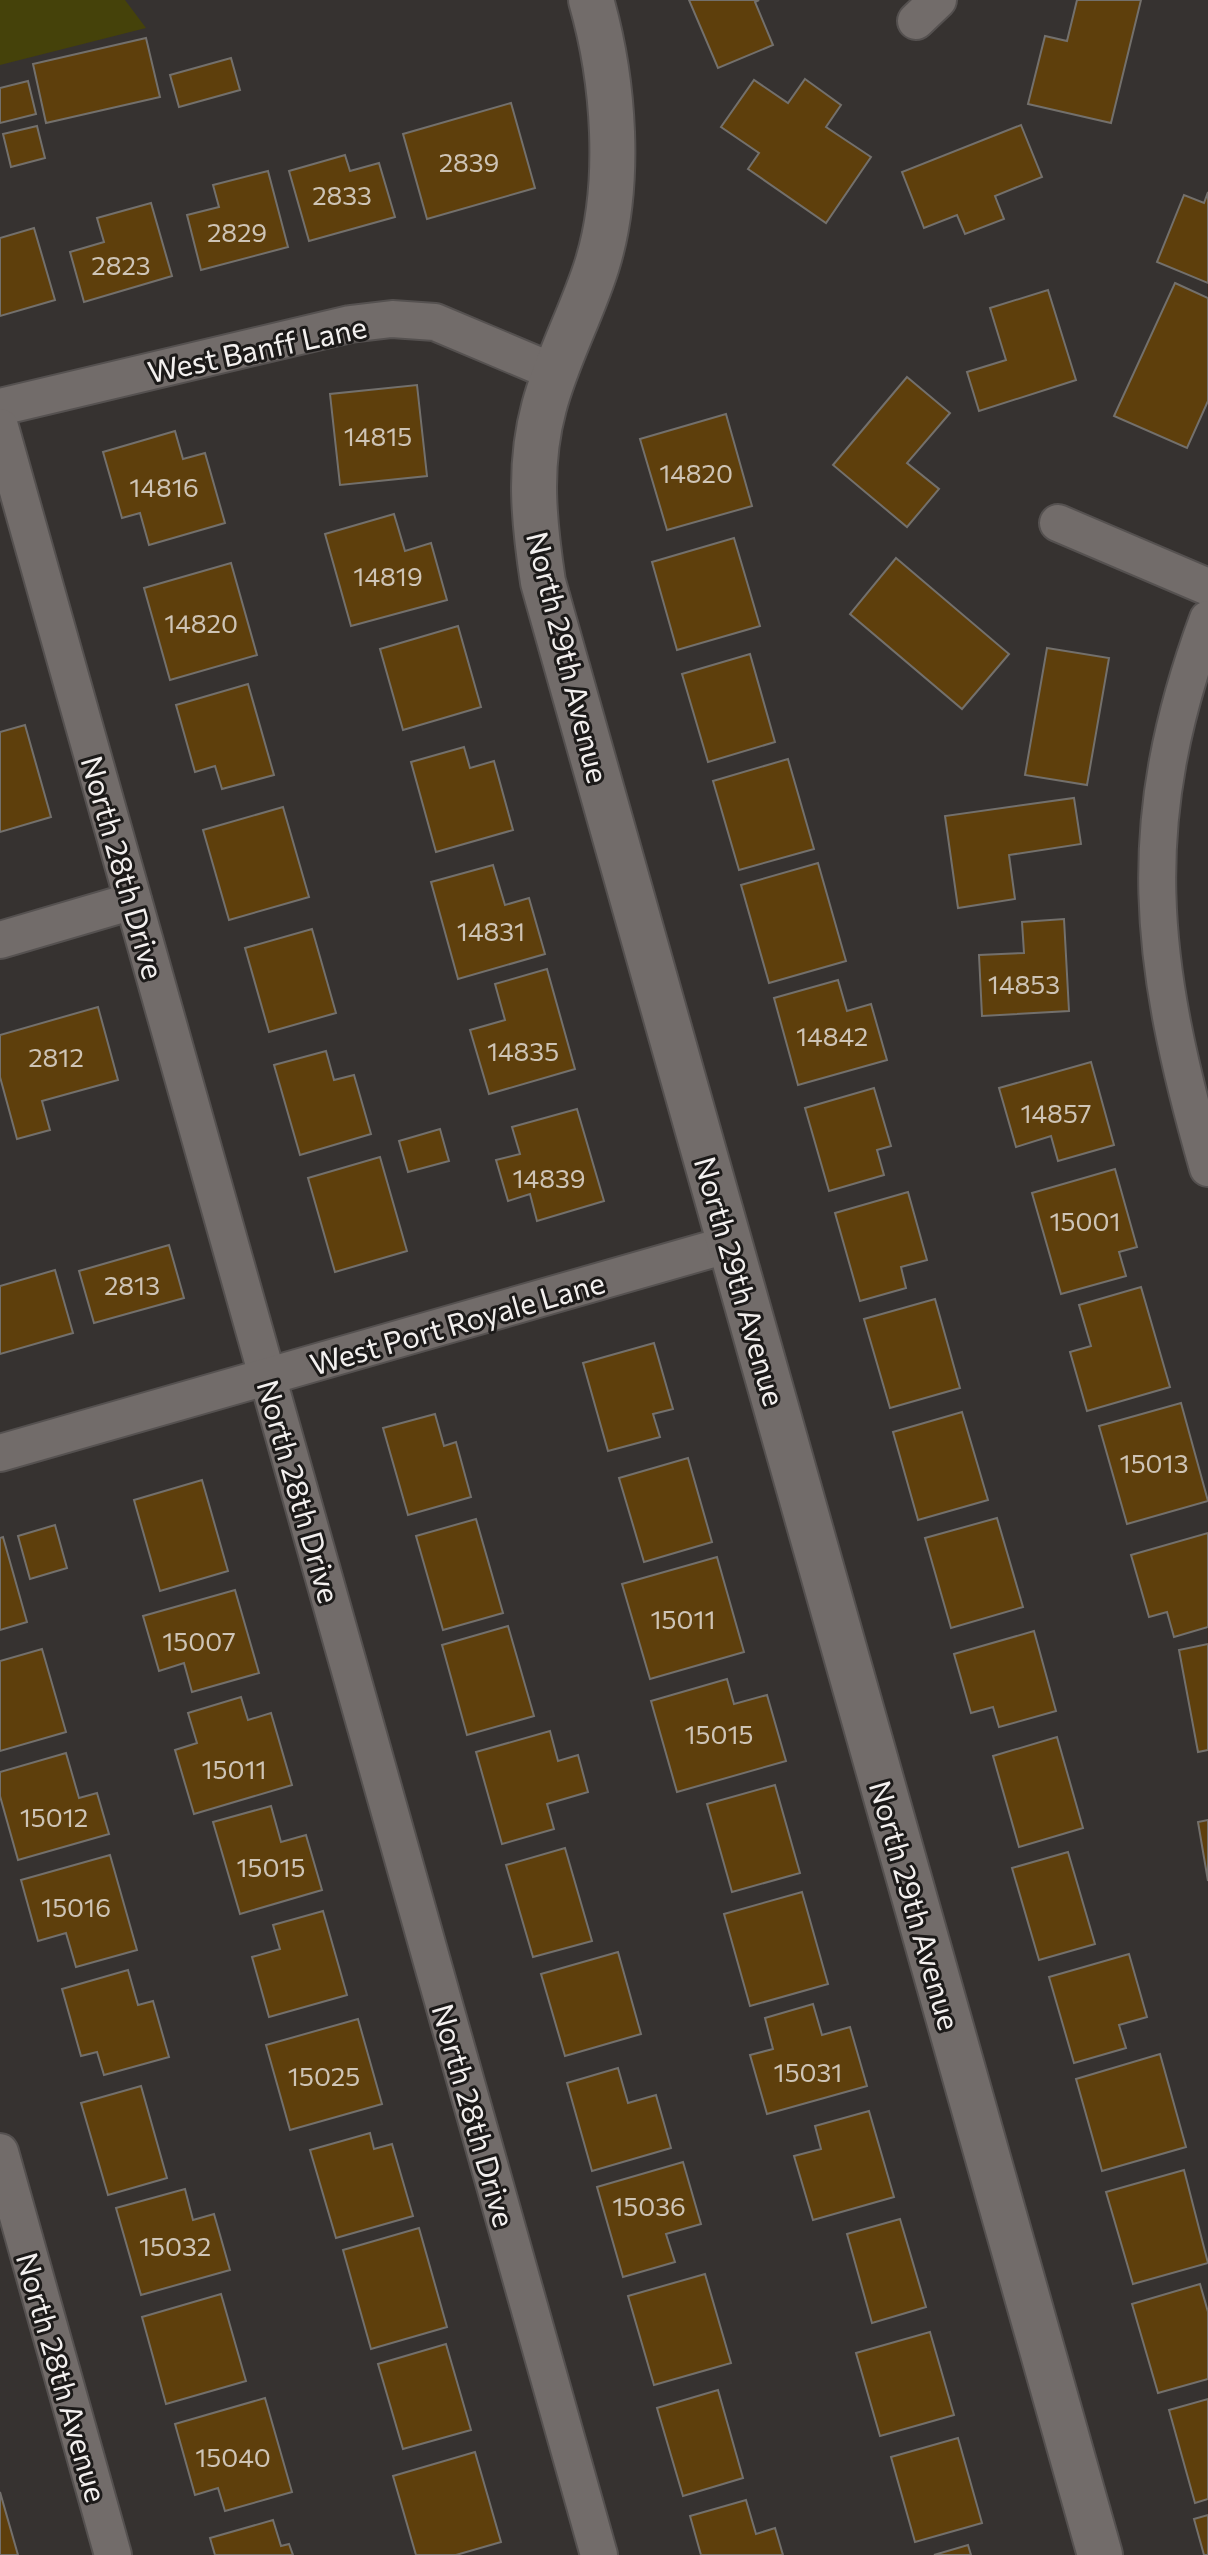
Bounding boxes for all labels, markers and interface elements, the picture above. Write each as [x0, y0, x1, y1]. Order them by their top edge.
house number: 2839 [439, 146, 499, 177]
house number: 2833 [312, 179, 372, 210]
house number: 2829 [207, 216, 267, 247]
house number: 2823 [91, 249, 151, 280]
street label: West Banff Lane [144, 307, 370, 389]
house number: 14815 [344, 420, 412, 451]
house number: 14820 [659, 457, 733, 488]
house number: 14816 [129, 471, 199, 502]
street label: North 29th Avenue [520, 527, 618, 787]
house number: 14819 [353, 560, 423, 591]
house number: 14820 [164, 607, 238, 638]
street label: North 28th Drive [74, 751, 174, 983]
house number: 14831 [457, 915, 525, 946]
house number: 14853 [988, 968, 1060, 999]
house number: 14842 [796, 1020, 868, 1051]
house number: 14835 [487, 1035, 559, 1066]
house number: 2812 [28, 1041, 84, 1072]
house number: 14857 [1020, 1097, 1092, 1128]
street label: North 29th Avenue [688, 1152, 794, 1410]
house number: 14839 [512, 1162, 586, 1193]
house number: 15001 [1049, 1205, 1121, 1236]
street label: West Port Royale Lane [305, 1262, 609, 1382]
house number: 2813 [104, 1269, 160, 1300]
street label: North 28th Drive [250, 1375, 350, 1607]
house number: 15013 [1120, 1447, 1188, 1478]
house number: 15011 [650, 1603, 716, 1634]
house number: 15007 [162, 1625, 236, 1656]
house number: 15015 [684, 1718, 754, 1749]
house number: 15011 [201, 1753, 267, 1784]
street label: North 29th Avenue [863, 1776, 969, 2034]
house number: 15012 [20, 1801, 88, 1832]
house number: 15015 [236, 1851, 306, 1882]
house number: 15016 [41, 1891, 111, 1922]
street label: North 28th Drive [425, 1999, 525, 2231]
house number: 15031 [774, 2056, 842, 2087]
house number: 15025 [288, 2060, 360, 2091]
house number: 15036 [612, 2190, 686, 2221]
house number: 15032 [139, 2230, 211, 2261]
street label: North 28th Avenue [10, 2248, 116, 2506]
house number: 15040 [195, 2441, 271, 2472]

